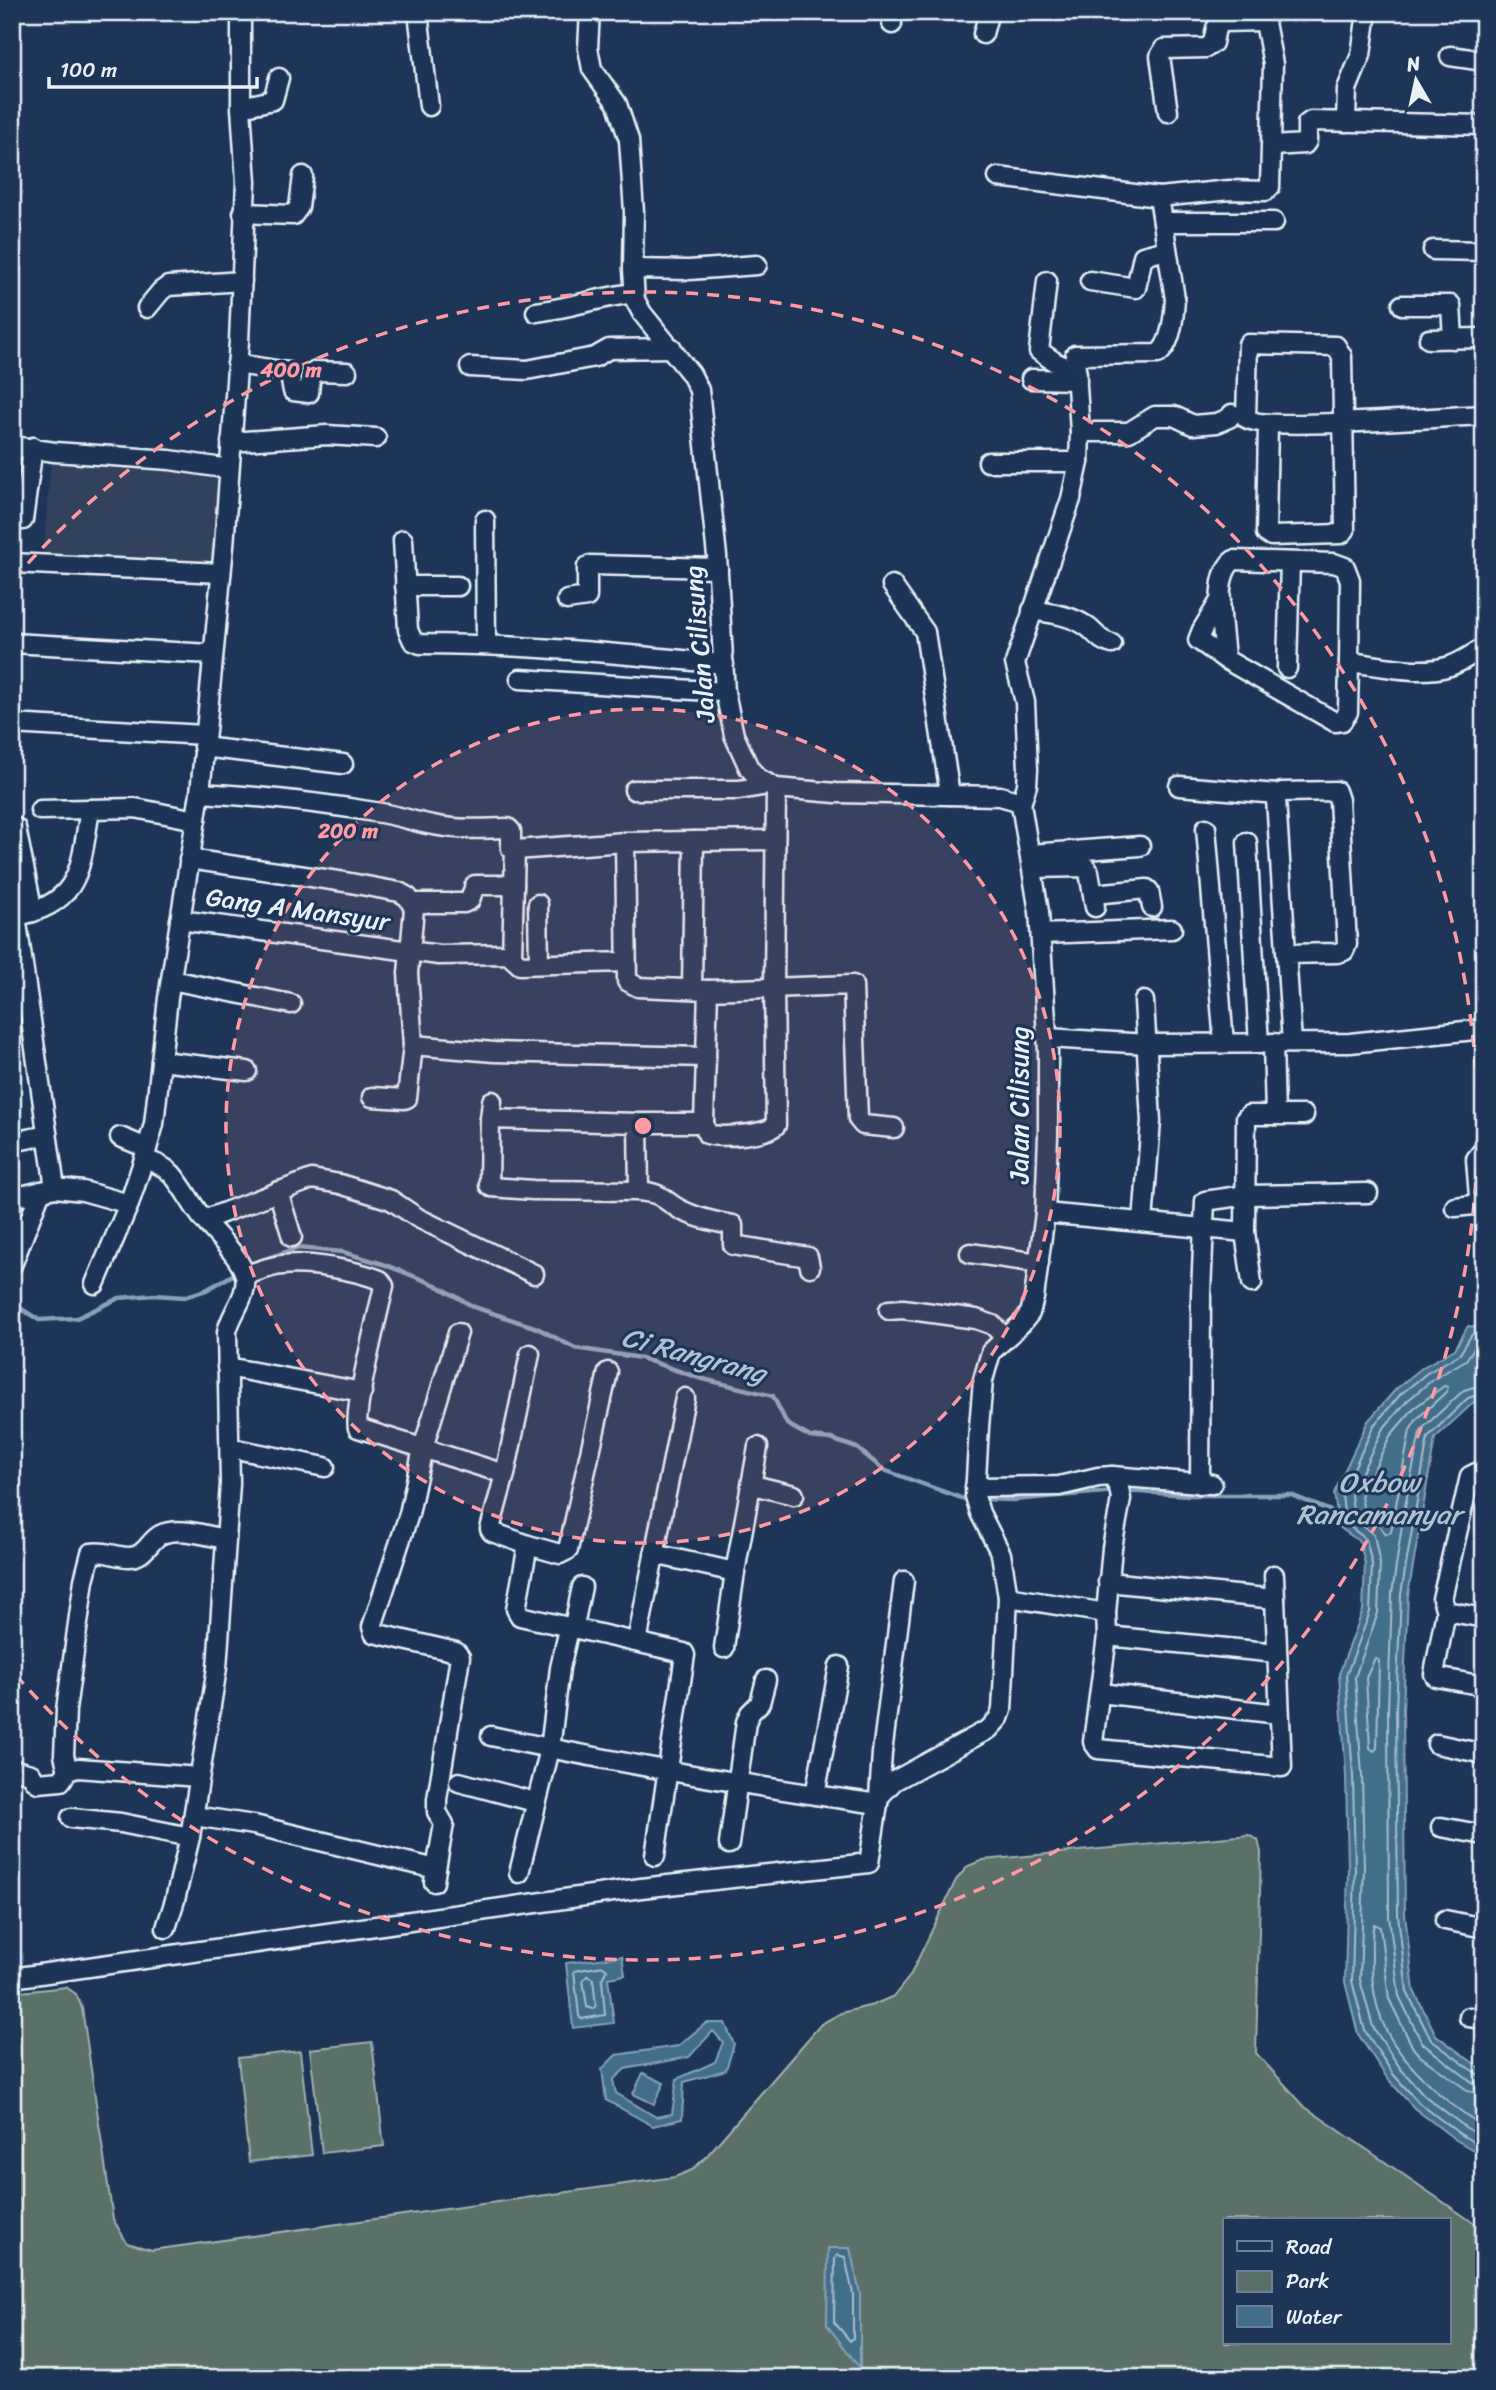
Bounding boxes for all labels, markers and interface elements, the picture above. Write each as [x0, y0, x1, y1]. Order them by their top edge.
scale bar [49, 46, 257, 90]
north arrow [1380, 46, 1450, 116]
text: N [1403, 46, 1423, 81]
text: 100 m [60, 51, 117, 89]
text: 400 m [259, 351, 322, 389]
street label: Jalan Cilisung [669, 564, 729, 725]
text: 200 m [317, 812, 379, 850]
street label: Gang A Mansyur [203, 873, 394, 945]
street label: Jalan Cilisung [996, 1026, 1042, 1185]
centre of rings [631, 1114, 655, 1138]
water label: Ci Rangrang [616, 1312, 774, 1398]
water label: Oxbow Rancamanyar [1297, 1458, 1466, 1539]
legend [1223, 2218, 1450, 2344]
text: Road [1286, 2228, 1333, 2266]
text: Park [1286, 2262, 1329, 2300]
text: Water [1286, 2298, 1343, 2336]

